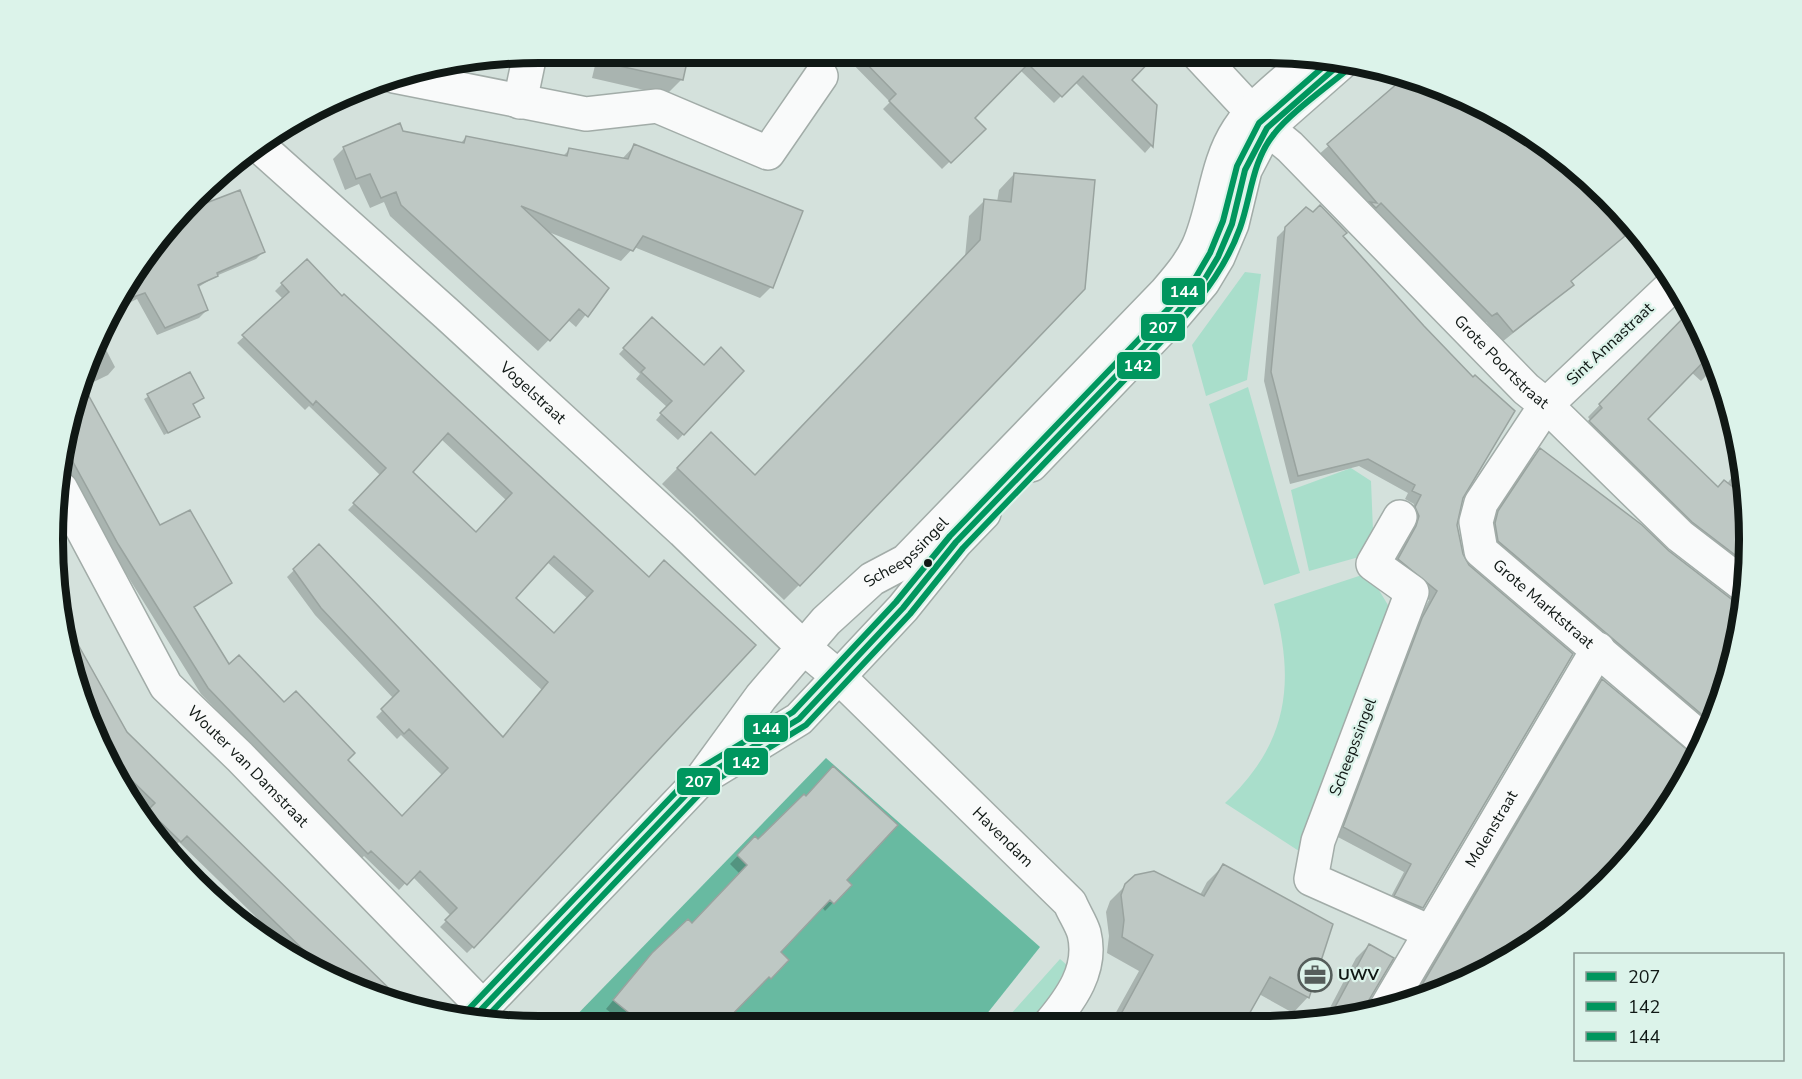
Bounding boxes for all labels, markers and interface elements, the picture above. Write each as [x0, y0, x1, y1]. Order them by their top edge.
line badge: 144 [1161, 277, 1206, 306]
text: 144 [1170, 281, 1199, 303]
street label: Sint Annastraat [1562, 297, 1659, 390]
street label: Grote Poortstraat [1449, 310, 1554, 414]
line badge: 207 [1140, 313, 1186, 342]
text: 207 [1149, 317, 1177, 339]
line badge: 142 [1116, 351, 1161, 380]
text: 142 [1124, 355, 1152, 377]
street label: Vogelstraat [494, 356, 571, 429]
street label: Scheepssingel [859, 512, 954, 593]
street label: Grote Marktstraat [1488, 554, 1599, 654]
unlabelled marker [922, 557, 934, 569]
street label: Scheepssingel [1324, 695, 1382, 799]
street label: Wouter van Damstraat [182, 701, 314, 832]
line badge: 144 [743, 714, 789, 743]
text: 144 [752, 718, 781, 740]
line badge: 142 [723, 747, 769, 776]
text: 142 [732, 752, 760, 774]
line badge: 207 [676, 767, 721, 796]
text: 207 [685, 771, 713, 793]
street label: Molenstraat [1460, 786, 1523, 872]
street label: Havendam [967, 802, 1038, 872]
legend [1574, 953, 1784, 1061]
office icon: UWV [1297, 957, 1333, 993]
place label: UWV [1338, 964, 1380, 986]
text: 207 [1628, 965, 1660, 989]
text: 142 [1628, 995, 1660, 1019]
text: 144 [1628, 1025, 1661, 1049]

